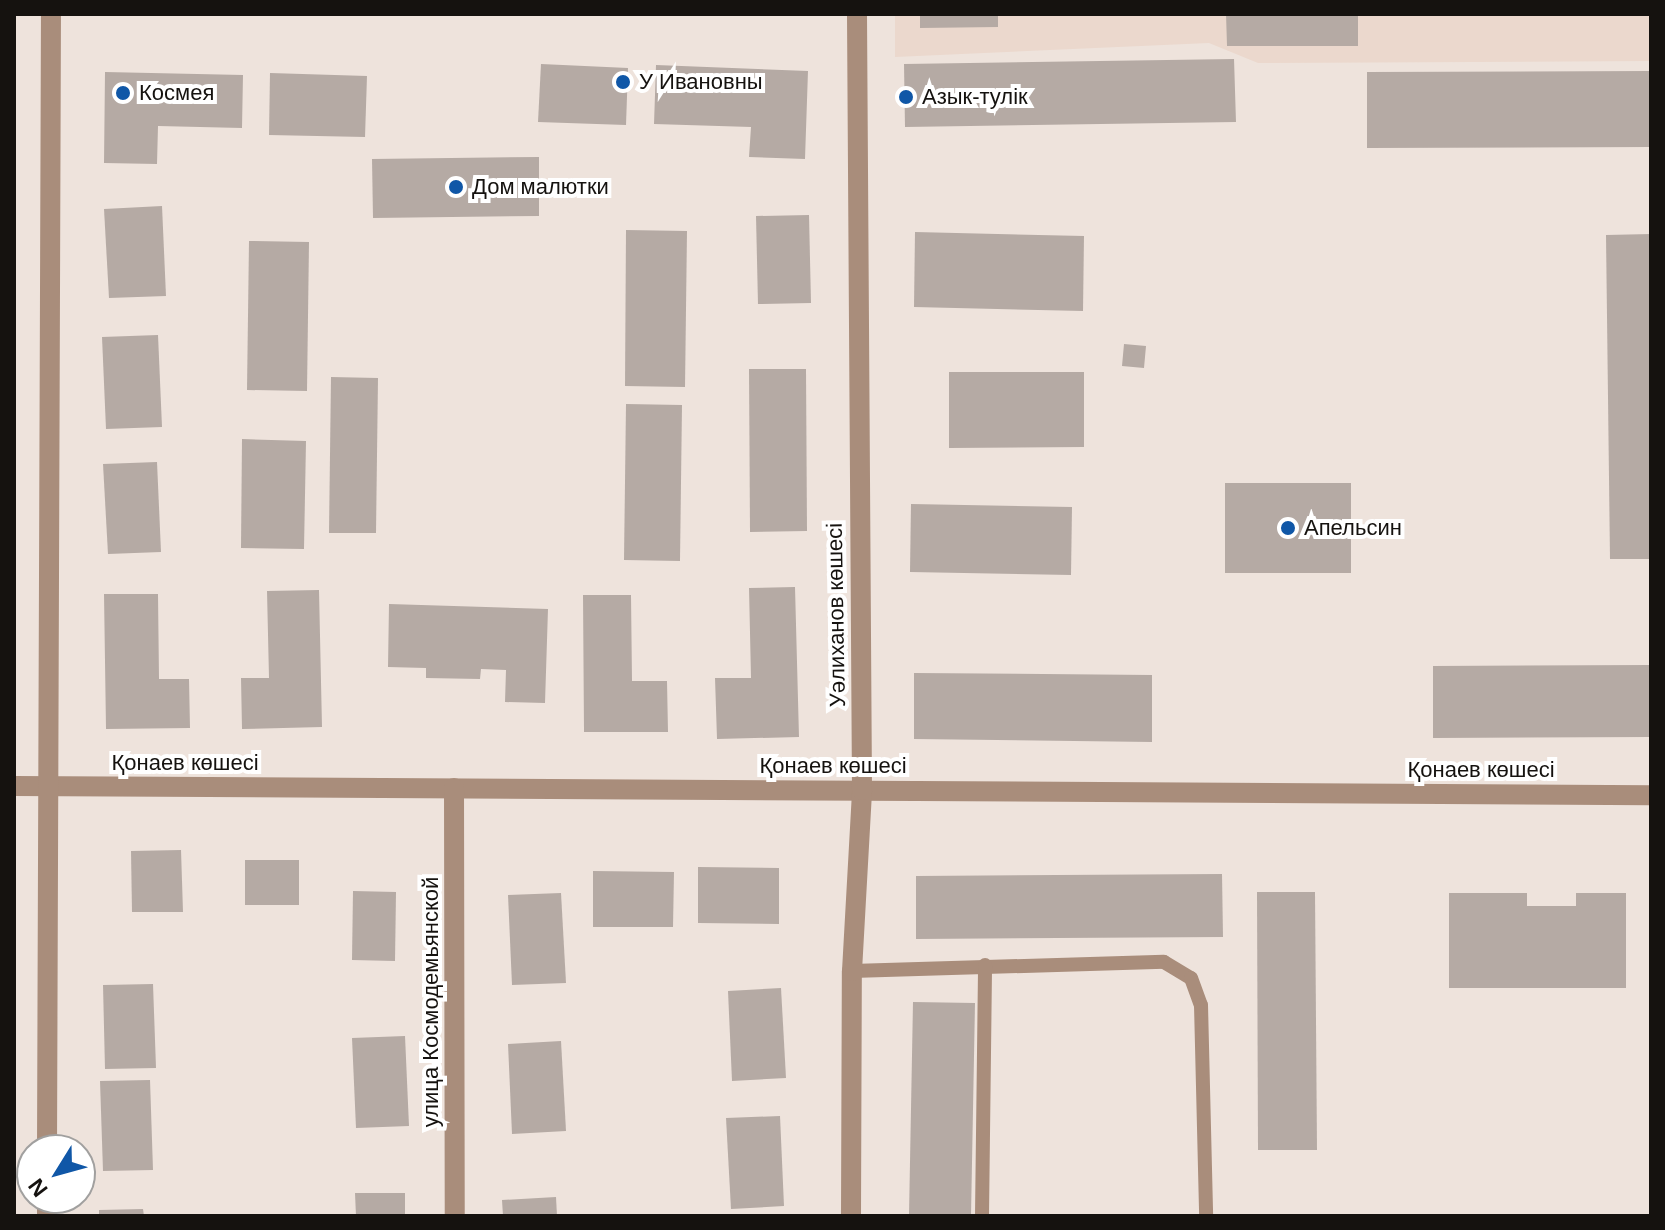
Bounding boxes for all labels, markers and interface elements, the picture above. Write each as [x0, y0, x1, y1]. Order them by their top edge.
place label: У Ивановны [639, 69, 763, 95]
marker: У Ивановны [614, 73, 632, 91]
place label: Космея [139, 80, 214, 106]
marker: Космея [114, 84, 132, 102]
place label: Азык-тулiк [922, 84, 1028, 110]
marker: Азык-тулiк [897, 88, 915, 106]
place label: Дом малютки [472, 174, 609, 200]
marker: Дом малютки [447, 178, 465, 196]
place label: Апельсин [1304, 515, 1402, 541]
marker: Апельсин [1279, 519, 1297, 537]
street label: Уәлиханов көшесі [821, 523, 851, 707]
street label: Қонаев көшесі [111, 750, 259, 776]
street label: Қонаев көшесі [759, 753, 907, 779]
street label: Қонаев көшесі [1407, 757, 1555, 783]
street label: улица Космодемьянской [418, 877, 444, 1127]
north arrow [16, 1134, 96, 1214]
text: N [23, 1174, 53, 1201]

